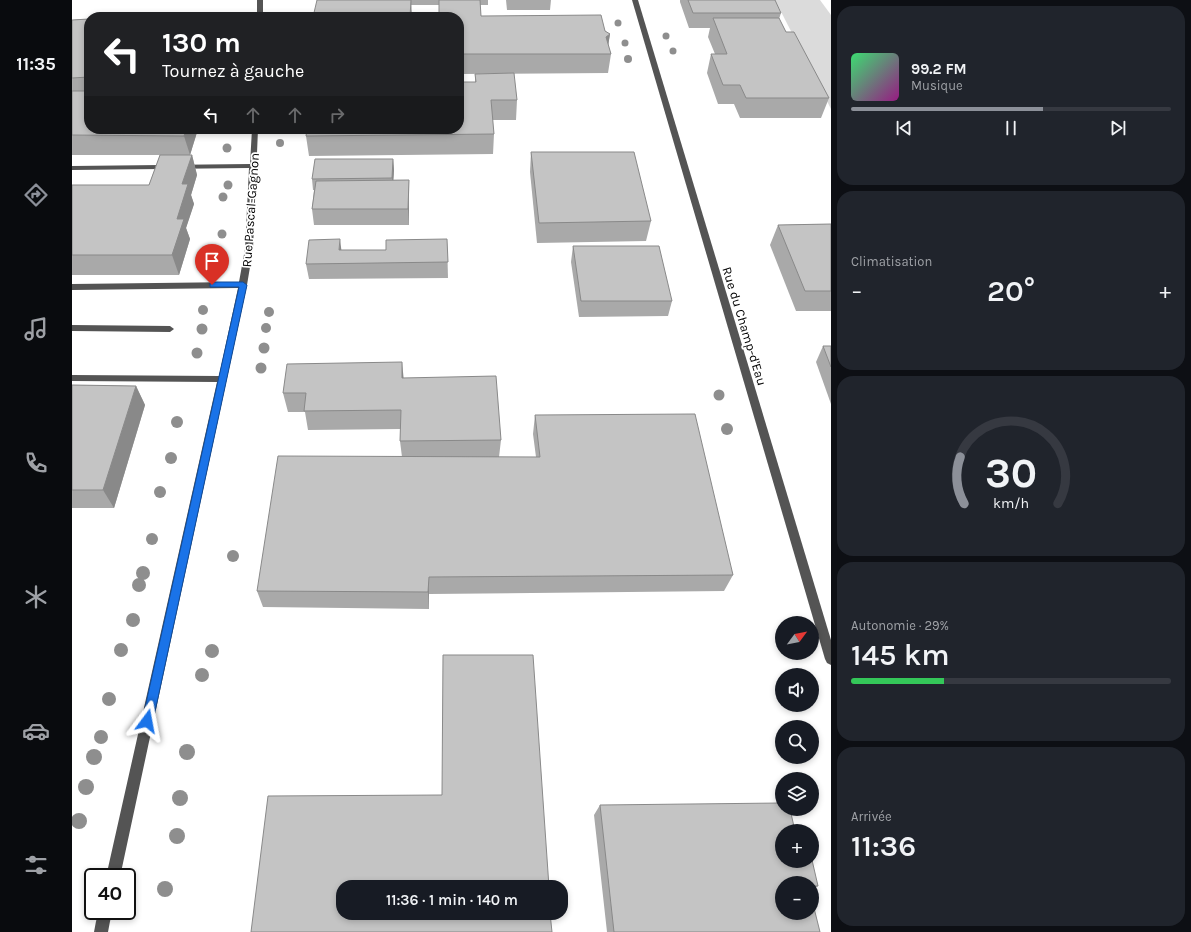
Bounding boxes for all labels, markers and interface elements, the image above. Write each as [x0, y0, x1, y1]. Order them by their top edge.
text: 130 m [162, 26, 241, 59]
icon: left [96, 28, 148, 80]
text: 11:35 [16, 53, 56, 75]
text: Tournez à gauche [162, 60, 304, 82]
text: 99.2 FM [911, 60, 967, 78]
text: Musique [911, 78, 963, 93]
icon: left [200, 104, 222, 126]
icon: ahead [242, 104, 264, 126]
icon: ahead [284, 104, 306, 126]
icon: right [326, 104, 348, 126]
icon: previous [893, 117, 915, 139]
icon: pause [1000, 117, 1022, 139]
icon: next [1107, 117, 1129, 139]
street label: Rue Pascal-Gagnon [239, 152, 262, 268]
icon: directions [22, 181, 50, 209]
pin [195, 244, 229, 285]
icon: arrive [201, 250, 223, 272]
text: Climatisation [851, 254, 932, 269]
street label: Rue du Champ-d'Eau [719, 265, 770, 387]
text: 20° [987, 273, 1035, 309]
text: − [851, 278, 863, 304]
text: + [1159, 278, 1171, 304]
icon: music [22, 315, 50, 343]
icon: phone [22, 449, 50, 477]
text: 30 [985, 449, 1037, 497]
text: km/h [993, 495, 1029, 512]
icon: climate [22, 583, 50, 611]
north arrow [775, 616, 819, 660]
map controls [775, 616, 819, 920]
text: Autonomie · 29% [851, 618, 949, 633]
text: 145 km [851, 637, 950, 673]
button: sound [775, 668, 819, 712]
position arrow [126, 700, 168, 742]
icon: car [22, 717, 50, 745]
button: search [775, 720, 819, 764]
button: layers [775, 772, 819, 816]
text: Arrivée [851, 809, 892, 824]
button: + [775, 824, 819, 868]
text: 11:36 [851, 828, 916, 864]
icon: filters [22, 851, 50, 879]
speed limit sign: 40 [84, 868, 136, 920]
button: − [775, 876, 819, 920]
text: 11:36 · 1 min · 140 m [386, 891, 518, 909]

